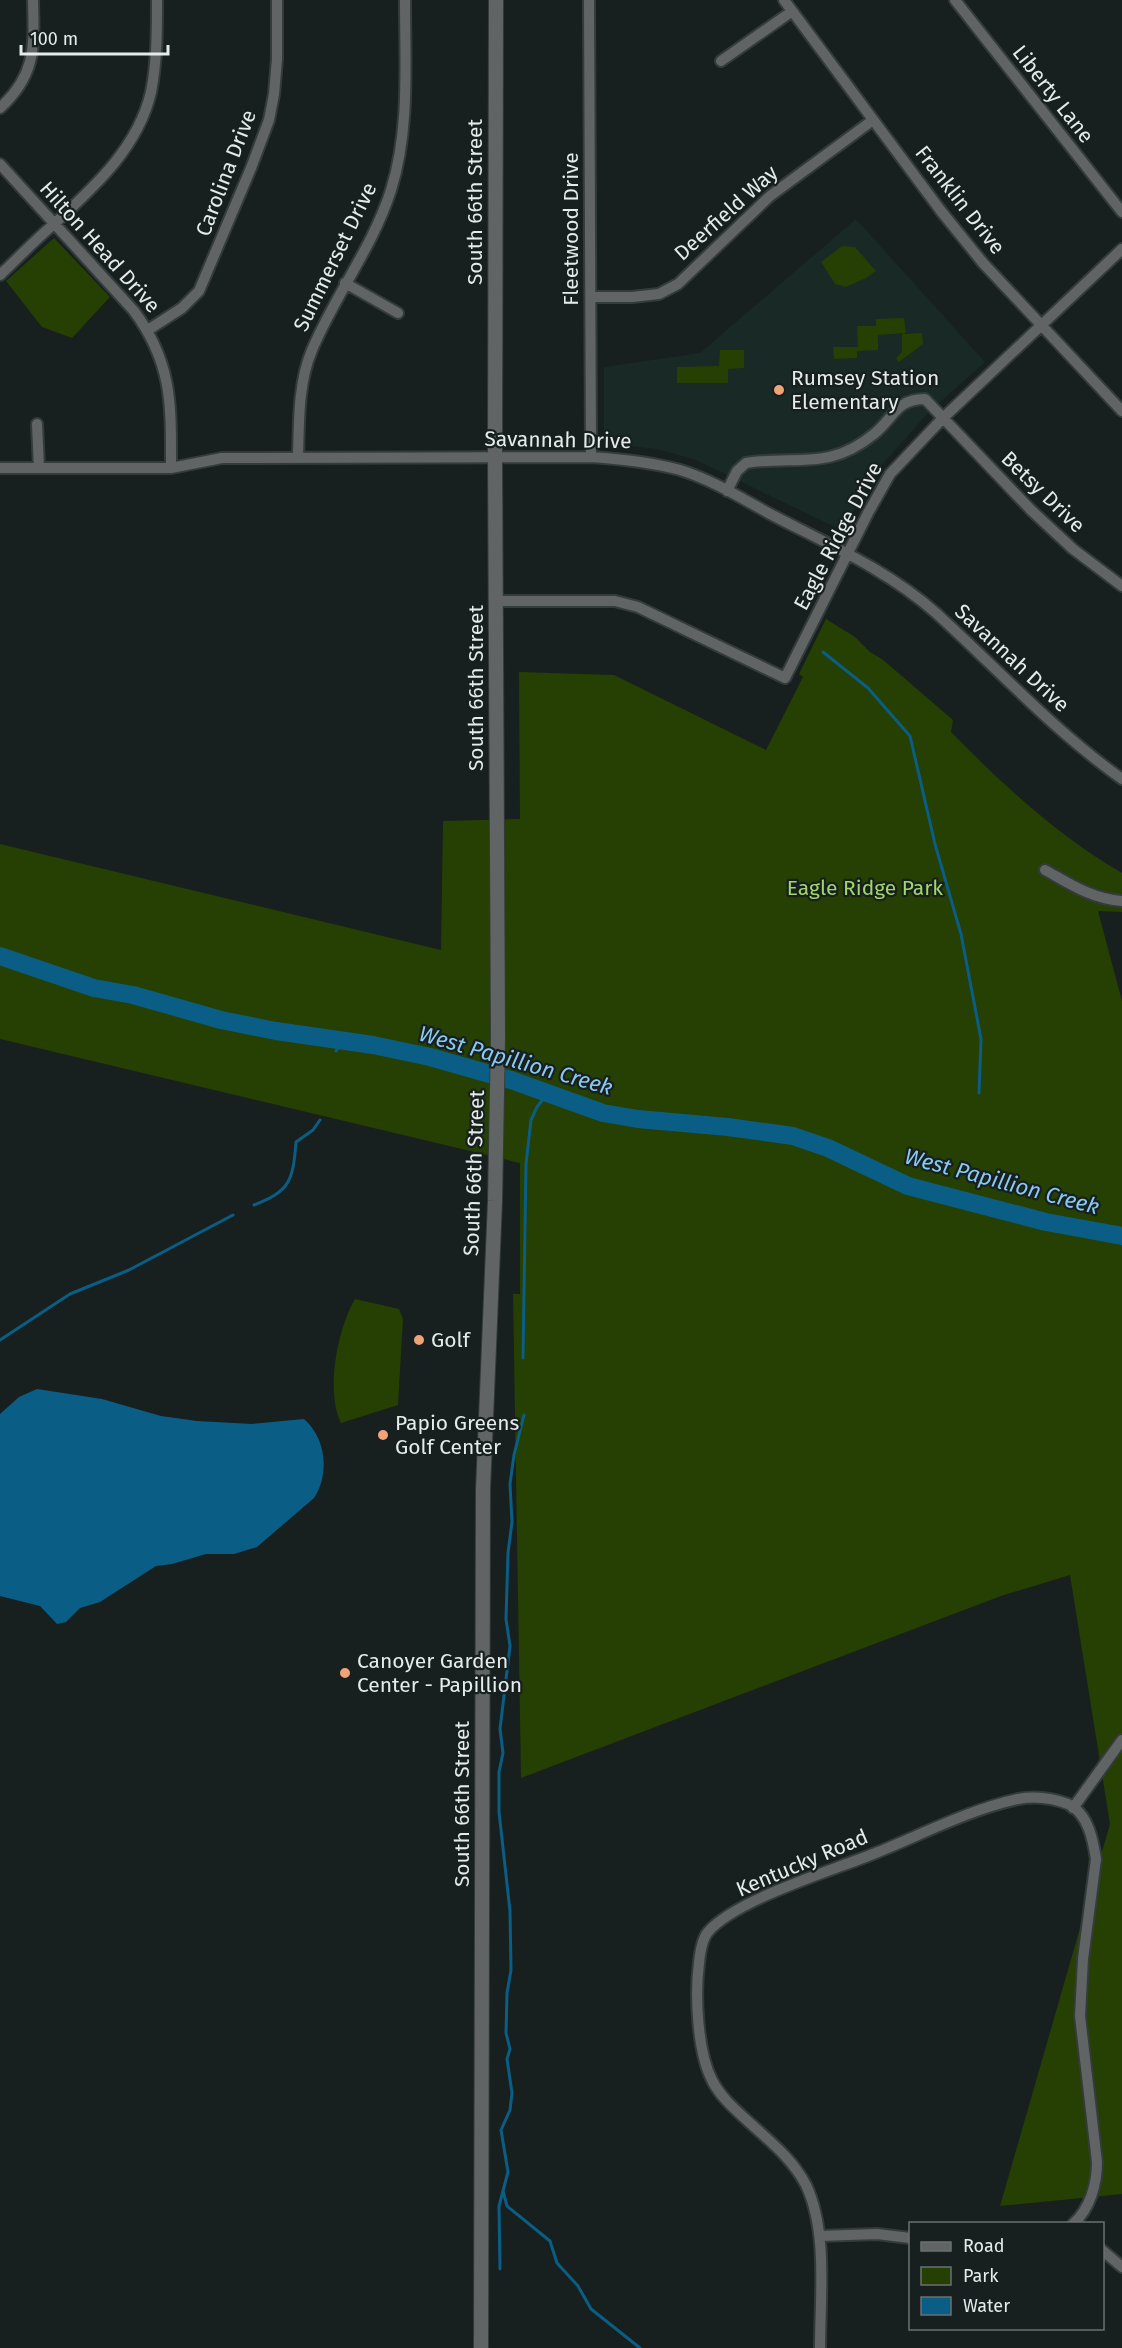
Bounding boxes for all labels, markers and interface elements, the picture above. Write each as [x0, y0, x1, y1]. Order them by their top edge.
scale bar [21, 18, 168, 56]
text: 100 m [30, 28, 78, 50]
street label: Liberty Lane [1007, 40, 1099, 148]
street label: Carolina Drive [190, 106, 262, 240]
street label: South 66th Street [462, 118, 488, 285]
street label: Franklin Drive [910, 141, 1010, 259]
street label: Fleetwood Drive [558, 152, 584, 306]
street label: Deerfield Way [669, 159, 784, 266]
street label: Hilton Head Drive [34, 176, 166, 318]
street label: Summerset Drive [288, 178, 382, 336]
place label: Rumsey Station Elementary [791, 365, 939, 415]
marker: Rumsey Station Elementary [772, 383, 786, 397]
street label: Savannah Drive [484, 426, 632, 454]
street label: Betsy Drive [996, 446, 1090, 538]
street label: Eagle Ridge Drive [788, 457, 888, 615]
street label: Savannah Drive [949, 598, 1075, 718]
street label: South 66th Street [463, 604, 489, 771]
park label: Eagle Ridge Park [787, 875, 943, 901]
water label: West Papillion Creek [416, 1020, 616, 1101]
street label: South 66th Street [458, 1089, 490, 1257]
water label: West Papillion Creek [902, 1143, 1102, 1220]
place label: Golf [431, 1327, 472, 1353]
marker: Golf [412, 1333, 426, 1347]
place label: Papio Greens Golf Center [395, 1410, 520, 1460]
marker: Papio Greens Golf Center [376, 1428, 390, 1442]
place label: Canoyer Garden Center - Papillion [357, 1648, 522, 1698]
marker: Canoyer Garden Center - Papillion [338, 1666, 352, 1680]
street label: South 66th Street [449, 1720, 475, 1887]
street label: Kentucky Road [732, 1824, 872, 1902]
legend [909, 2222, 1104, 2330]
text: Road [963, 2235, 1005, 2257]
text: Park [963, 2265, 999, 2287]
text: Water [963, 2295, 1010, 2317]

